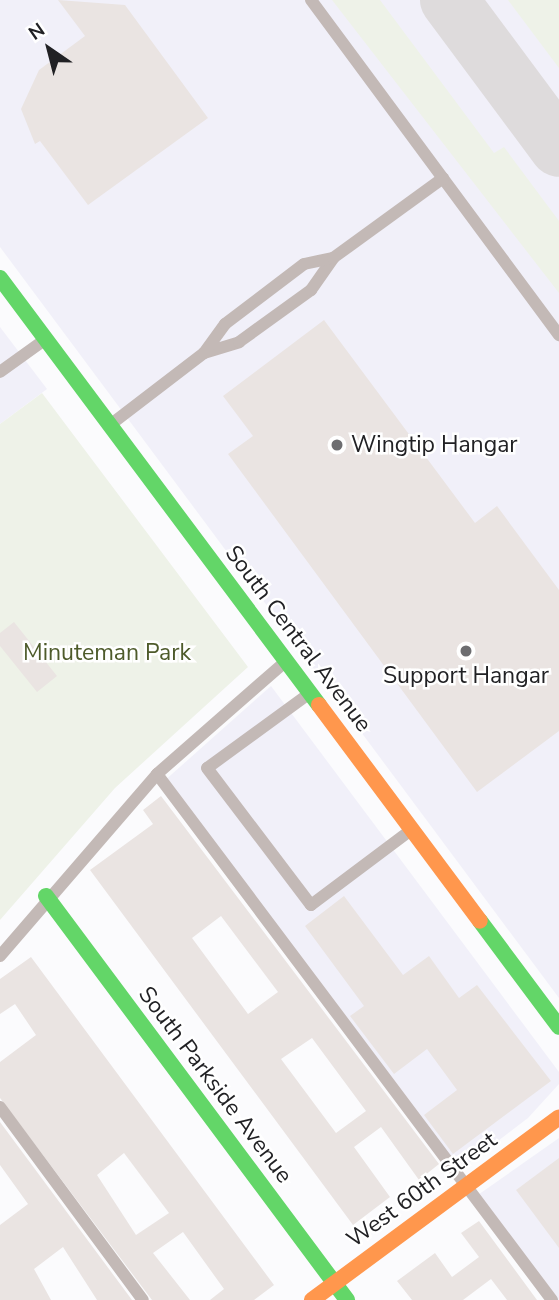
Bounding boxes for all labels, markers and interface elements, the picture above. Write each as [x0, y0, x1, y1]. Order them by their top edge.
north arrow [14, 14, 84, 84]
text: N [24, 17, 50, 47]
place label: Wingtip Hangar [351, 431, 518, 459]
marker: Wingtip Hangar [329, 437, 345, 453]
street label: South Central Avenue [219, 540, 377, 738]
park label: Minuteman Park [23, 639, 191, 667]
marker: Support Hangar [458, 643, 474, 659]
place label: Support Hangar [383, 662, 549, 690]
street label: South Parkside Avenue [132, 981, 298, 1189]
street label: West 60th Street [342, 1126, 502, 1254]

